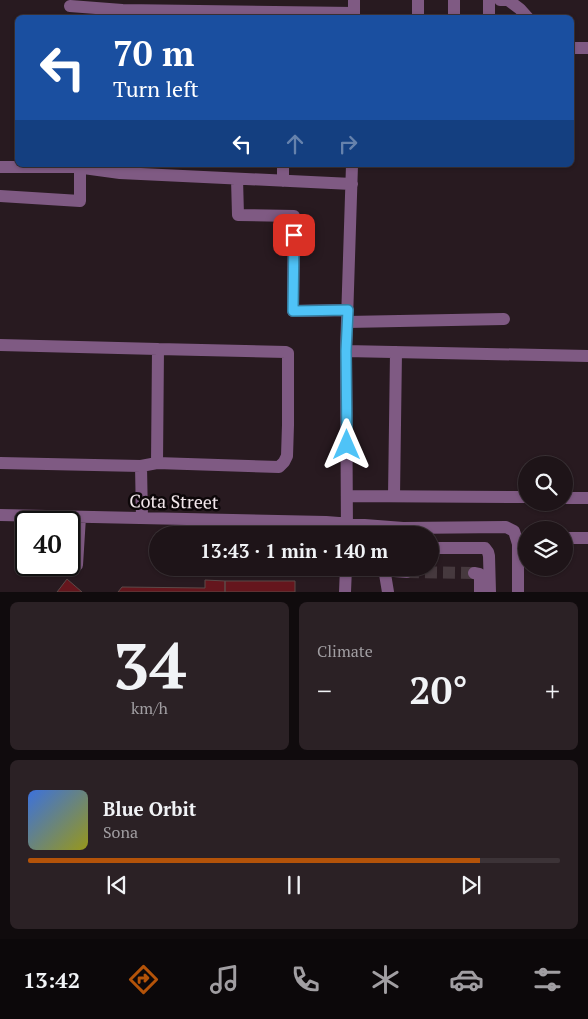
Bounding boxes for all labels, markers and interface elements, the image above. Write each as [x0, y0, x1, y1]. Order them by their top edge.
text: 70 m [113, 30, 194, 76]
icon: left [30, 35, 95, 100]
text: Turn left [113, 74, 199, 103]
icon: left [228, 130, 256, 158]
icon: ahead [281, 130, 309, 158]
icon: right [334, 130, 362, 158]
pin [273, 214, 315, 256]
icon: arrive [280, 221, 308, 249]
position arrow [320, 418, 372, 470]
map controls [518, 456, 573, 576]
button: search [518, 456, 573, 511]
street label: Cota Street [129, 488, 219, 514]
speed limit sign: 40 [15, 511, 80, 576]
button: layers [518, 521, 573, 576]
text: 13:43 · 1 min · 140 m [200, 538, 388, 563]
text: 34 [113, 621, 186, 708]
text: Climate [317, 640, 373, 662]
text: 20° [409, 665, 468, 715]
text: − [317, 672, 332, 709]
text: + [545, 672, 560, 709]
text: km/h [131, 697, 168, 719]
text: Blue Orbit [103, 796, 196, 821]
text: Sona [103, 821, 138, 843]
icon: previous [103, 871, 131, 899]
icon: pause [280, 871, 308, 899]
icon: next [457, 871, 485, 899]
icon: directions [126, 962, 161, 997]
icon: music [207, 962, 242, 997]
icon: phone [288, 962, 323, 997]
icon: climate [368, 962, 403, 997]
icon: car [449, 962, 484, 997]
icon: filters [530, 962, 565, 997]
text: 13:42 [23, 965, 80, 994]

